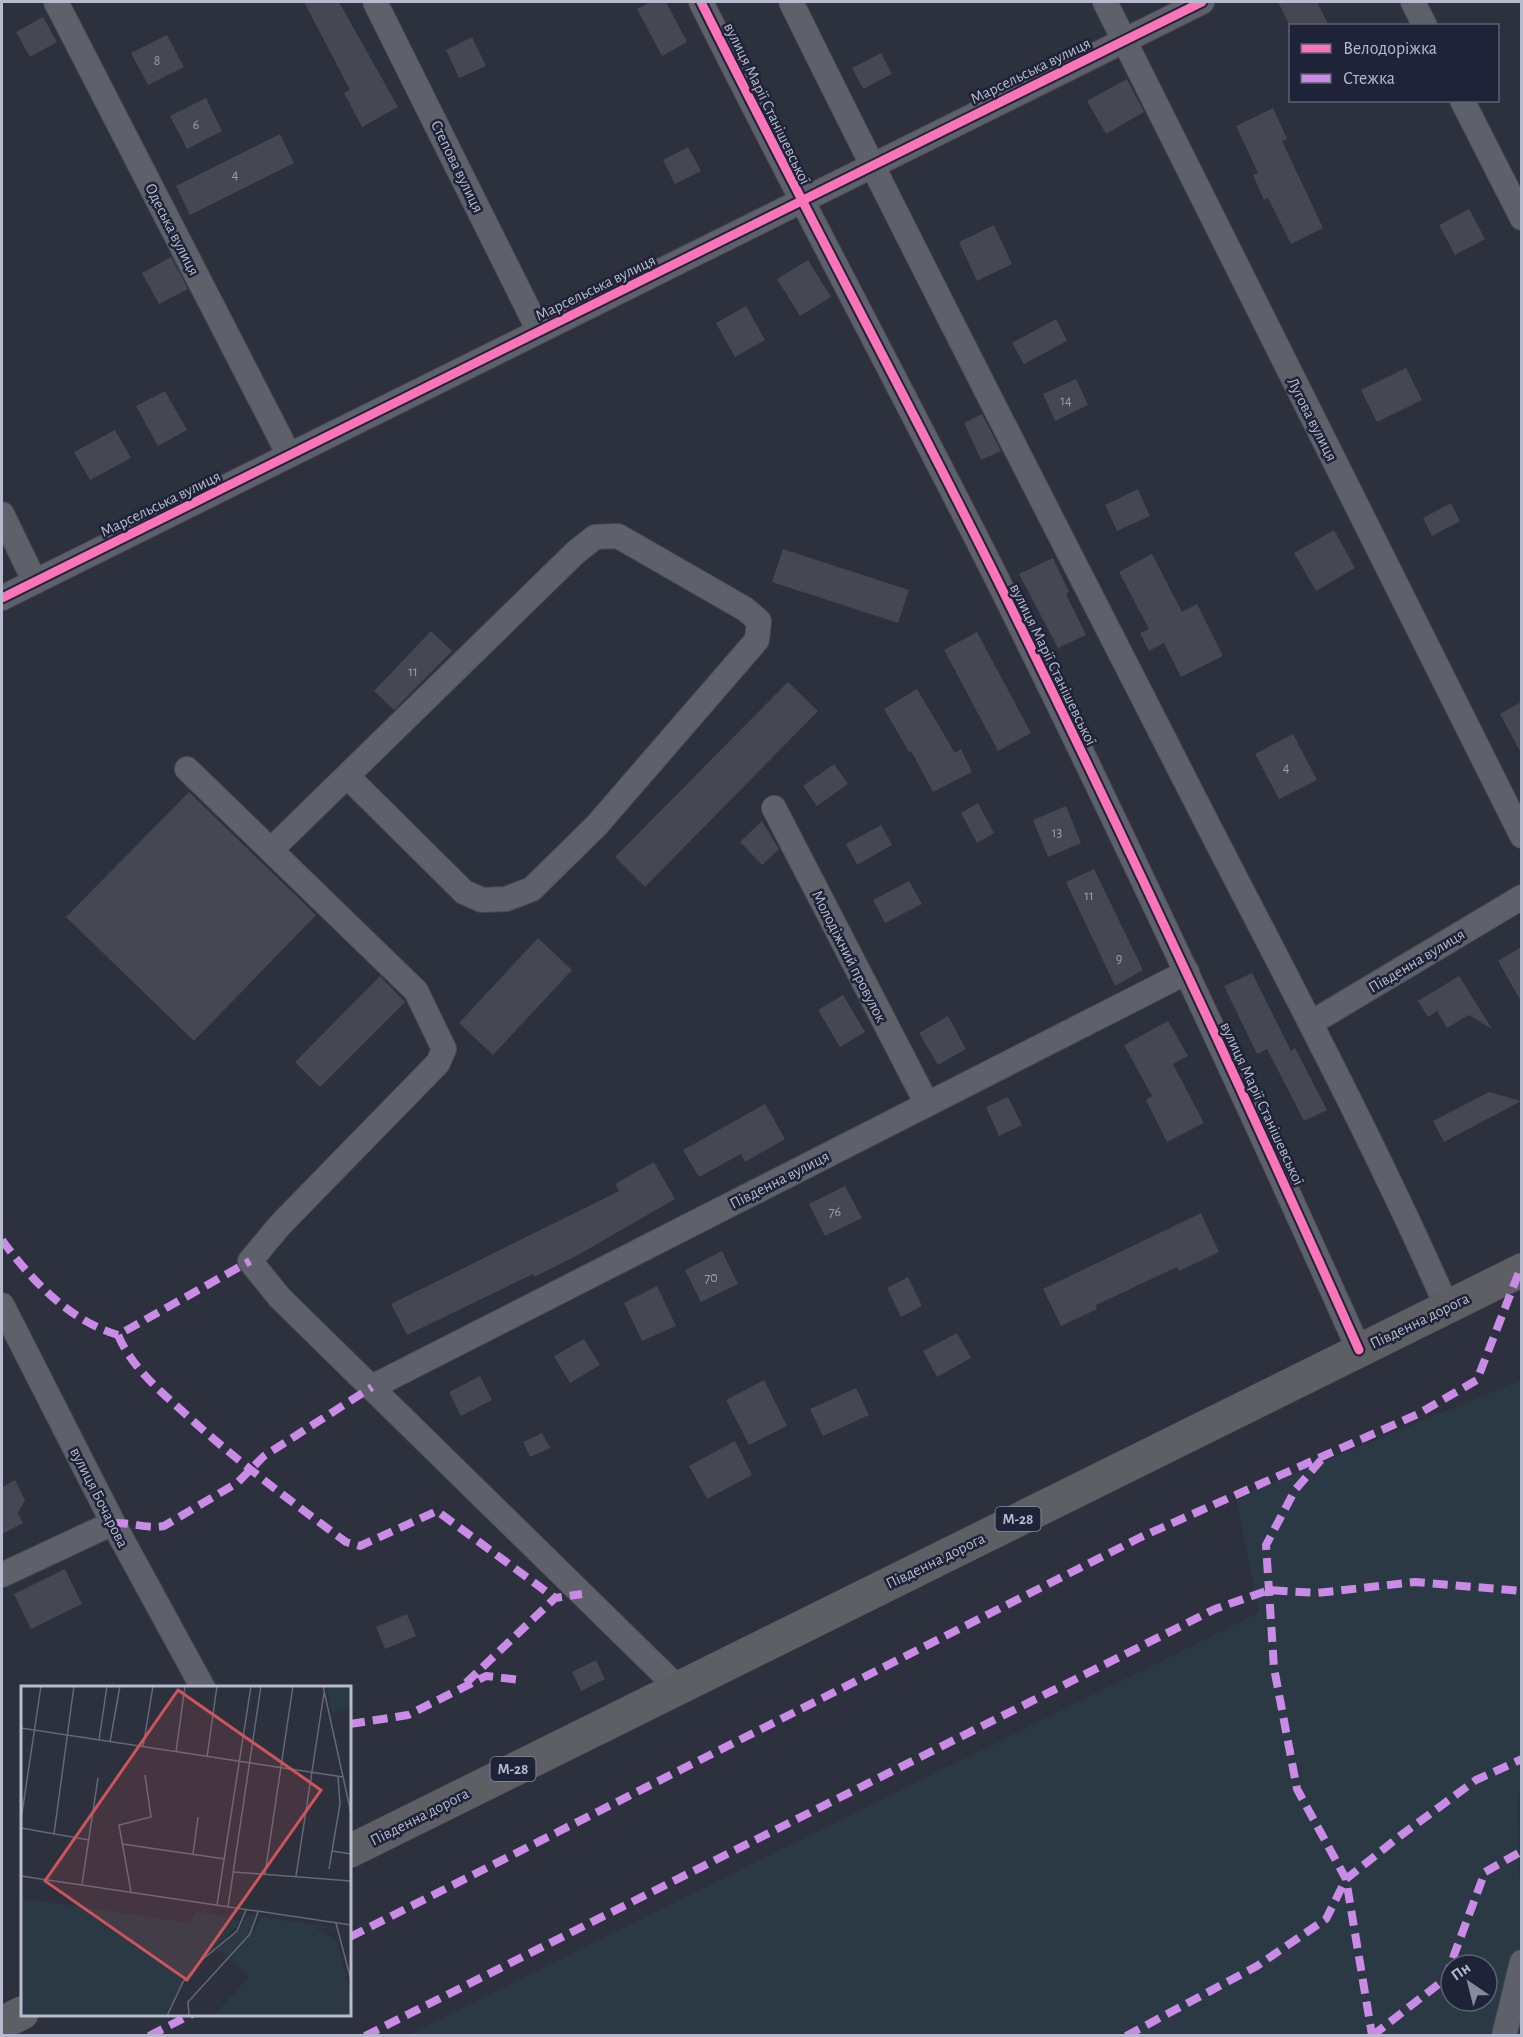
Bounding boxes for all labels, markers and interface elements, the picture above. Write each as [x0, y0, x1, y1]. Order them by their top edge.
street label: вулиця Марії Станішевської [720, 20, 813, 187]
legend [1289, 24, 1499, 102]
street label: Марсельська вулиця [968, 35, 1094, 108]
text: Велодоріжка [1343, 40, 1437, 58]
house number: 8 [154, 54, 160, 68]
text: Стежка [1343, 70, 1395, 88]
house number: 6 [193, 118, 199, 132]
street label: Степова вулиця [427, 118, 486, 215]
house number: 4 [232, 168, 239, 182]
street label: Одеська вулиця [141, 181, 202, 279]
street label: Марсельська вулиця [533, 252, 659, 325]
street label: Лугова вулиця [1283, 375, 1340, 464]
house number: 14 [1060, 394, 1072, 408]
street label: Марсельська вулиця [98, 468, 224, 541]
street label: вулиця Марії Станішевської [1006, 581, 1099, 748]
house number: 11 [408, 665, 418, 679]
house number: 4 [1283, 761, 1290, 775]
house number: 13 [1052, 826, 1063, 840]
street label: Молодіжний провулок [808, 888, 890, 1026]
house number: 11 [1084, 889, 1094, 903]
street label: Південна вулиця [1366, 926, 1468, 997]
house number: 9 [1116, 952, 1122, 966]
street label: вулиця Марії Станішевської [1216, 1019, 1307, 1188]
street label: Південна вулиця [727, 1148, 832, 1213]
house number: 76 [829, 1205, 841, 1219]
house number: 70 [704, 1271, 718, 1285]
street label: Південна дорога [1367, 1290, 1472, 1352]
street label: вулиця Бочарова [66, 1445, 131, 1551]
road number: М-28 [996, 1507, 1040, 1531]
street label: Південна дорога [883, 1530, 988, 1592]
inset map [21, 1686, 351, 2016]
road number: М-28 [490, 1757, 536, 1781]
street label: Південна дорога [368, 1785, 471, 1849]
north arrow [1439, 1953, 1499, 2013]
text: Пн [1448, 1959, 1474, 1984]

